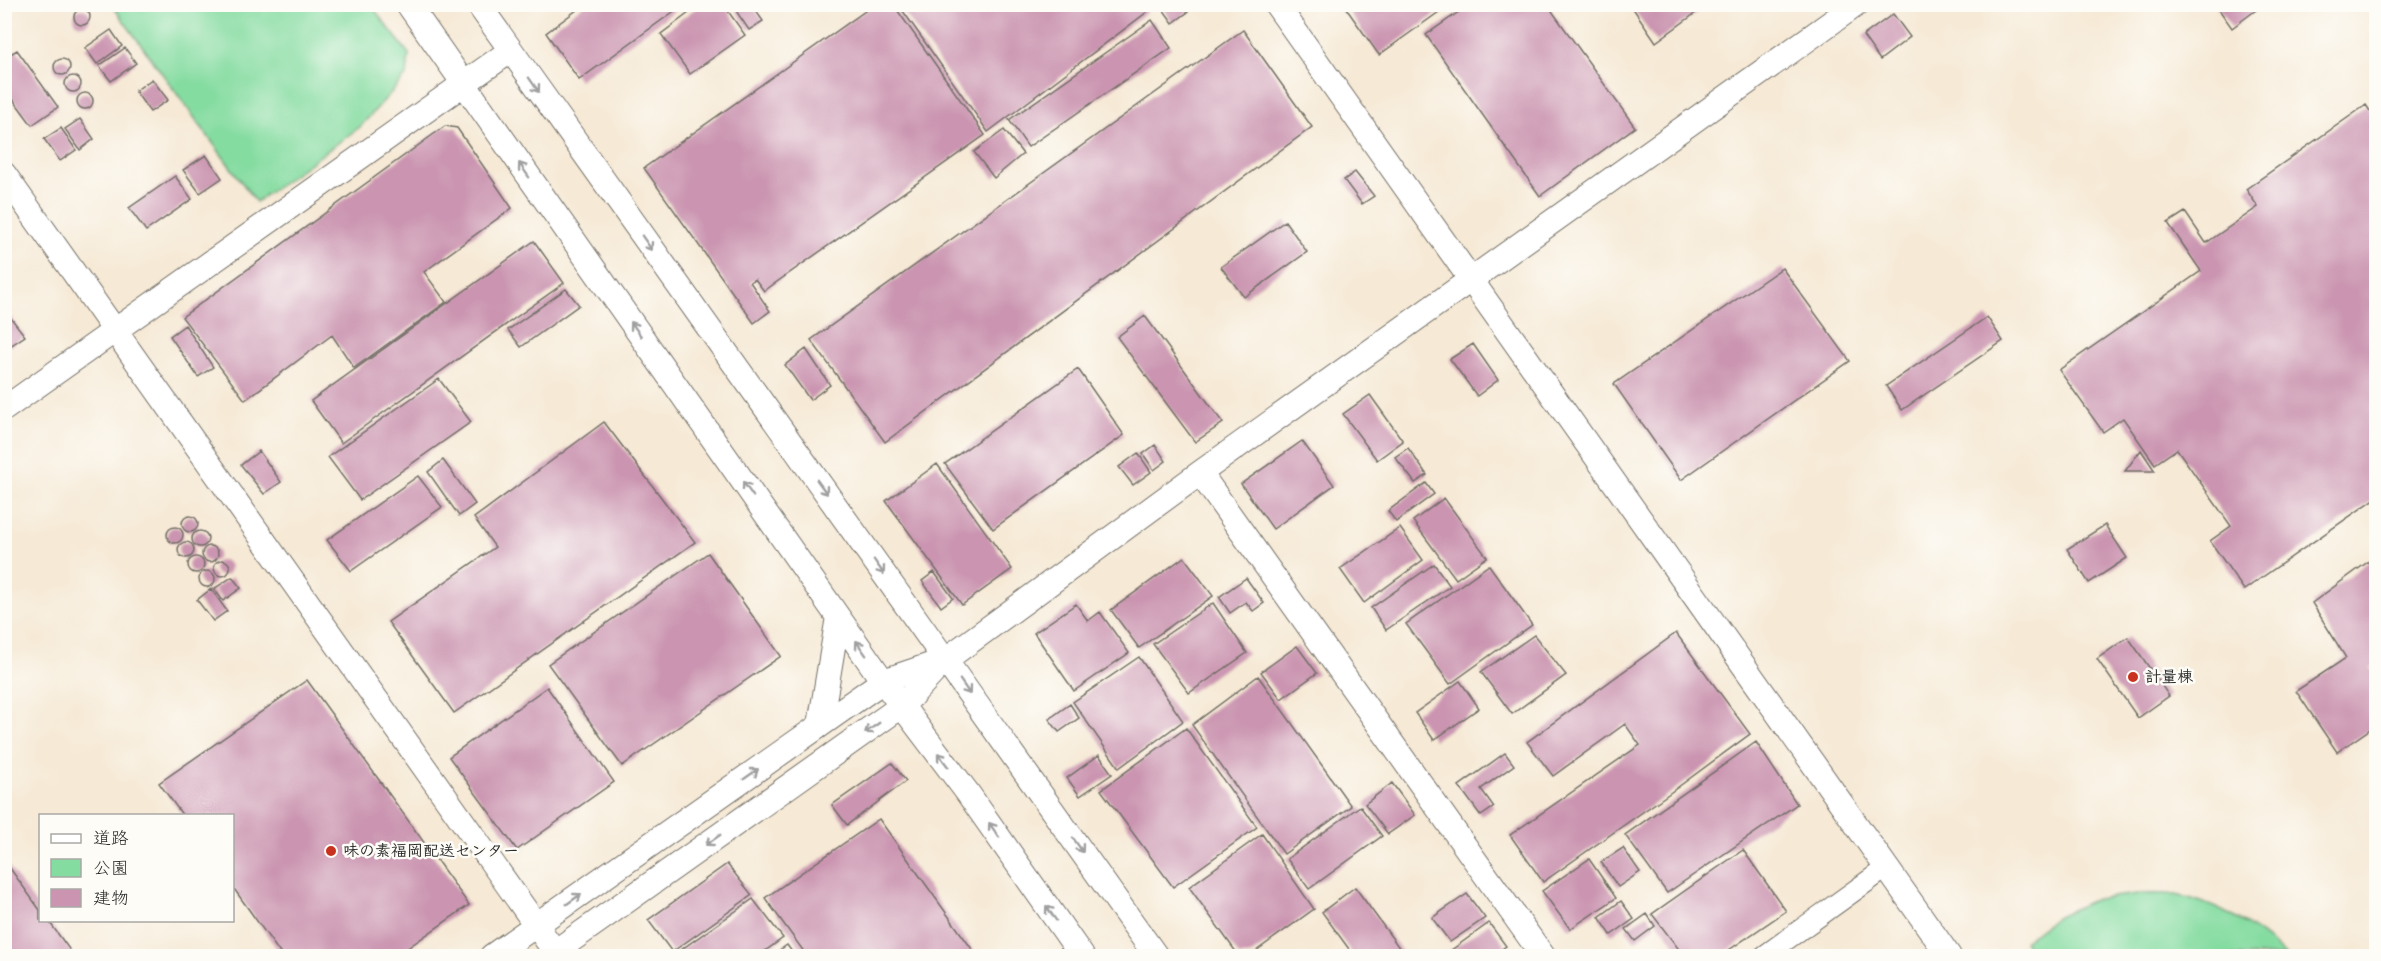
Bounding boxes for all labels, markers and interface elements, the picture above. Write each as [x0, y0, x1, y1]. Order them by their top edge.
one-way arrow [528, 76, 540, 92]
one-way arrow [518, 162, 530, 178]
one-way arrow [641, 235, 653, 251]
one-way arrow [630, 322, 642, 338]
one-way arrow [816, 479, 828, 495]
one-way arrow [742, 481, 754, 497]
one-way arrow [873, 559, 885, 575]
one-way arrow [854, 641, 867, 657]
place label: 計量棟 [2145, 665, 2194, 690]
marker: 計量棟 [2126, 670, 2140, 684]
one-way arrow [958, 678, 971, 694]
one-way arrow [864, 722, 881, 734]
one-way arrow [937, 753, 950, 769]
one-way arrow [742, 768, 759, 780]
legend [39, 814, 234, 922]
one-way arrow [987, 822, 1000, 839]
text: 道路 [93, 825, 129, 854]
one-way arrow [705, 834, 721, 846]
one-way arrow [1072, 837, 1084, 853]
place label: 味の素福岡配送センター [343, 839, 519, 864]
marker: 味の素福岡配送センター [324, 844, 338, 858]
text: 公園 [93, 855, 129, 884]
text: 建物 [93, 885, 129, 914]
one-way arrow [566, 893, 582, 905]
one-way arrow [1045, 905, 1057, 921]

